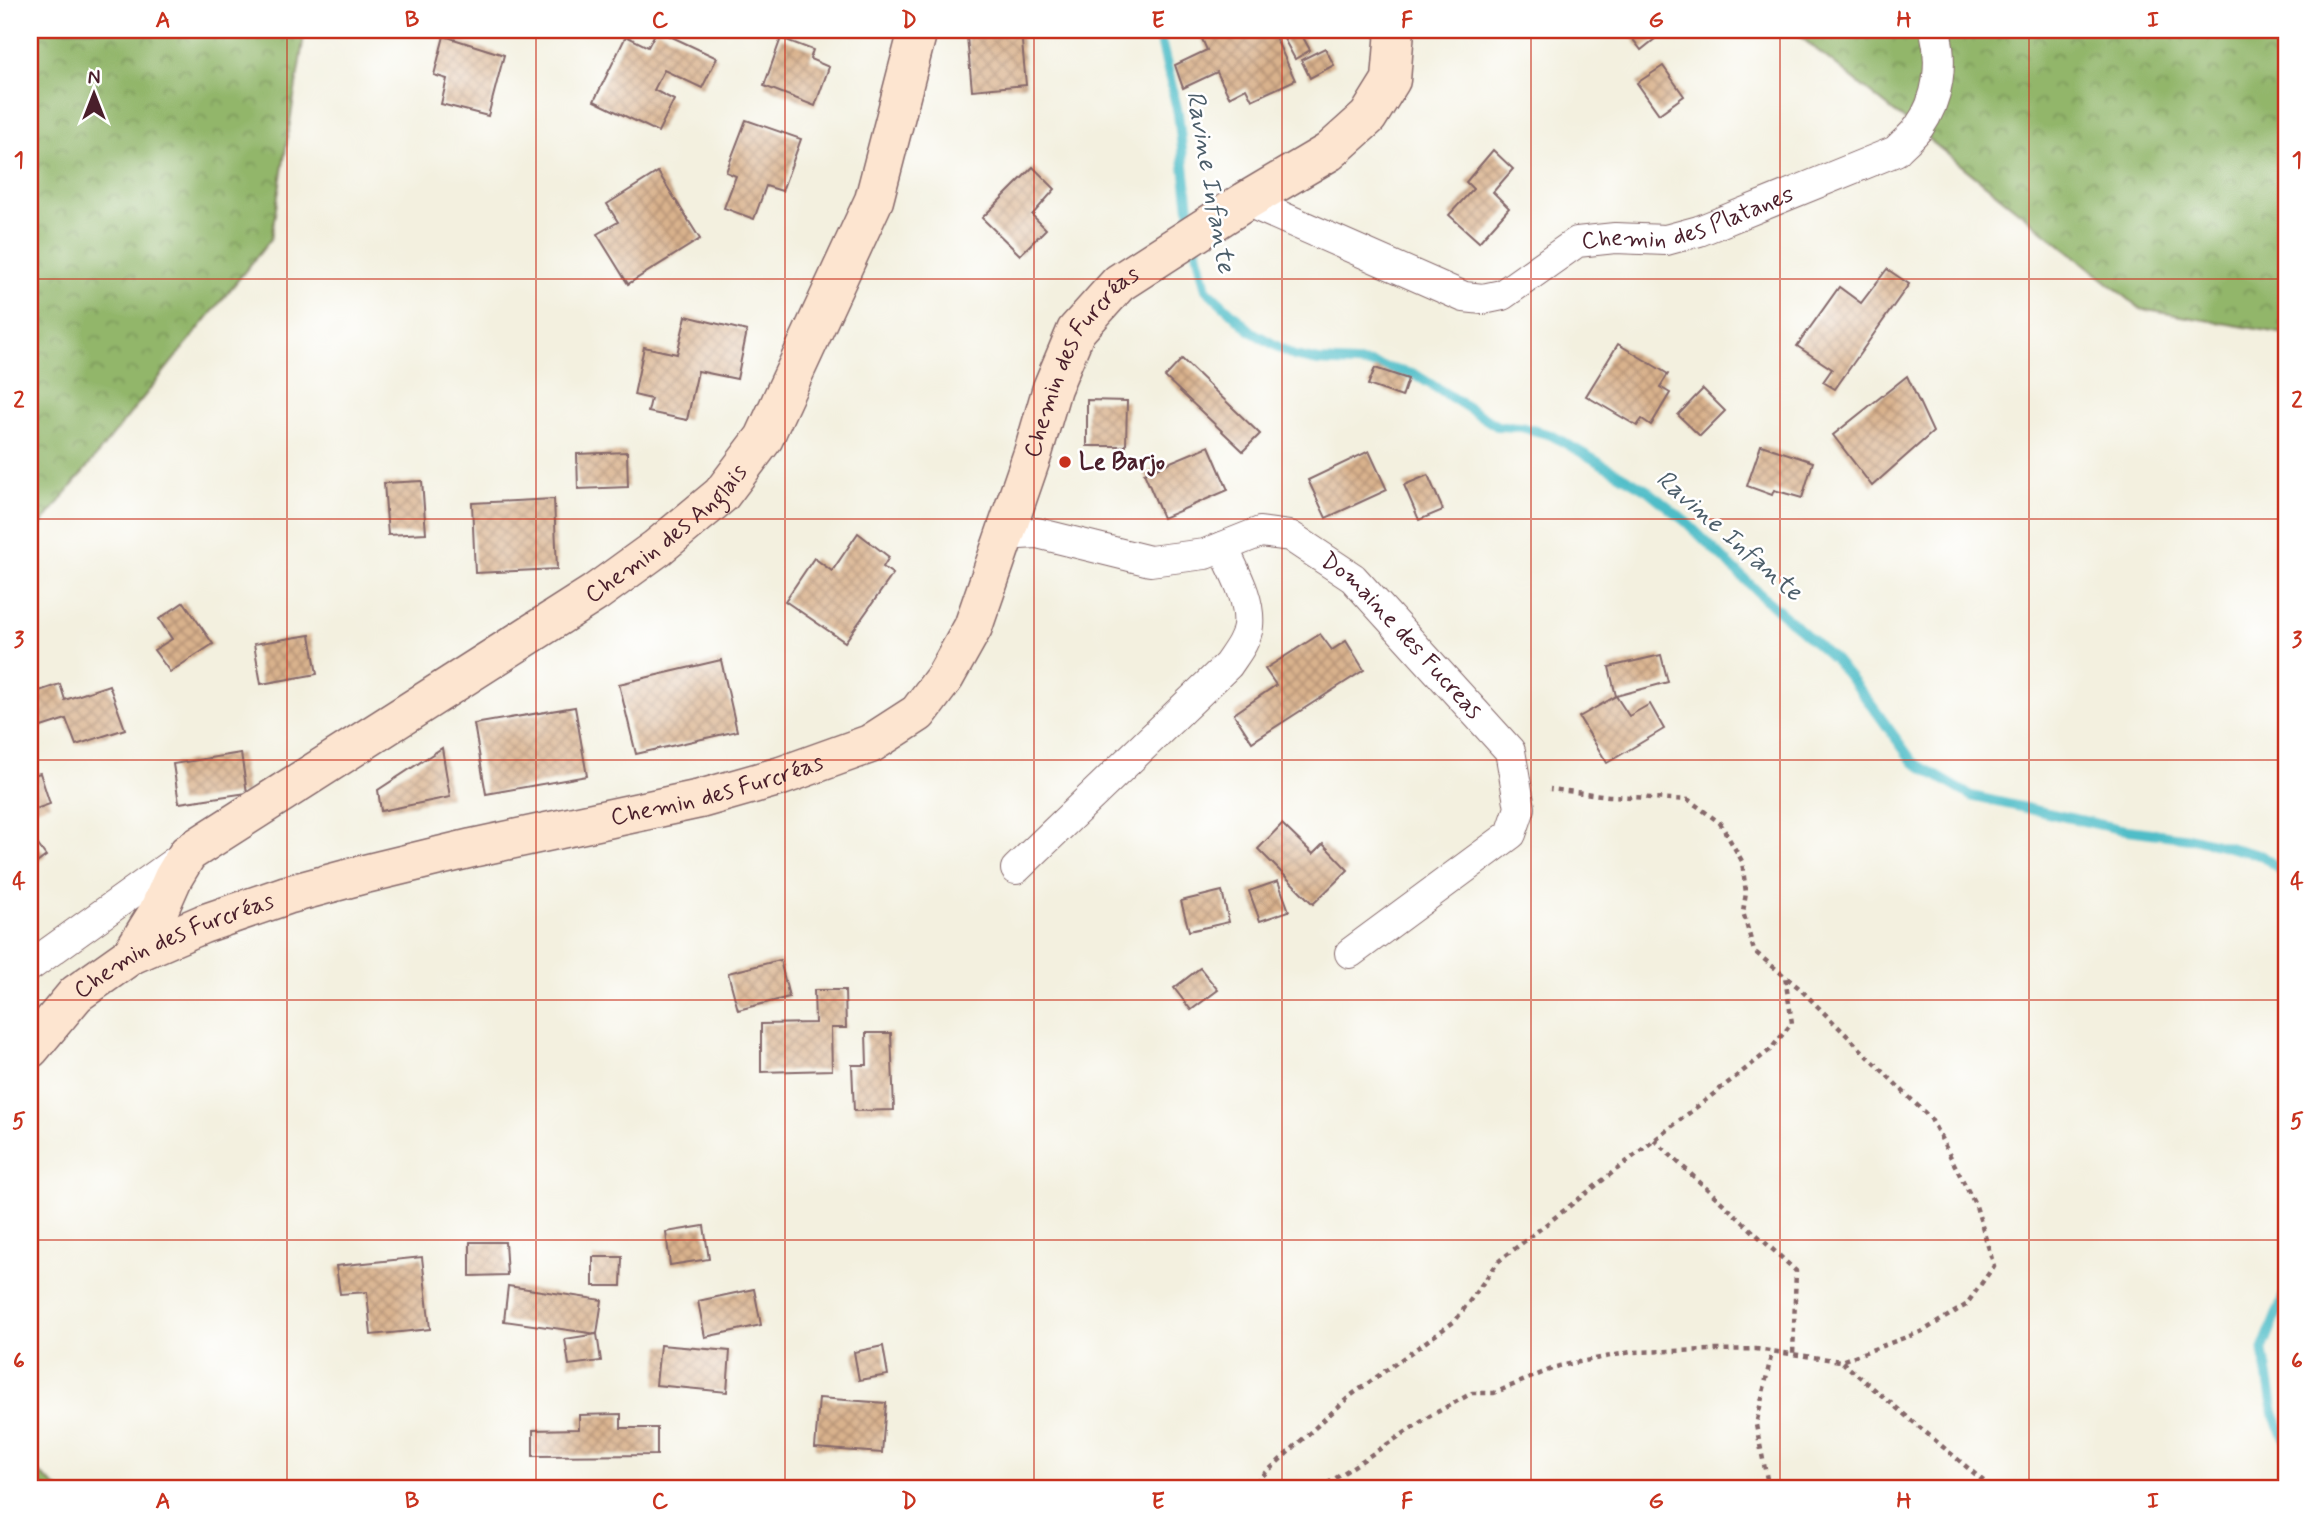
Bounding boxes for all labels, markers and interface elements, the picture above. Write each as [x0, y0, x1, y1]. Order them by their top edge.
text: A [155, 6, 171, 36]
text: B [405, 6, 420, 36]
text: C [652, 6, 669, 36]
text: D [901, 6, 917, 36]
text: E [1151, 6, 1165, 36]
text: F [1401, 6, 1413, 36]
text: G [1648, 6, 1664, 36]
text: H [1896, 6, 1912, 36]
text: I [2147, 6, 2159, 36]
north arrow [60, 60, 130, 130]
text: N [88, 66, 100, 91]
water label: Ravine Infante [1177, 88, 1243, 276]
text: 1 [14, 146, 24, 176]
text: 1 [2292, 146, 2302, 176]
street label: Chemin des Platanes [1580, 179, 1798, 257]
street label: Chemin des Furcréas [1017, 258, 1145, 461]
text: 2 [13, 386, 25, 416]
text: 2 [2291, 386, 2303, 416]
place label: Le Barjo [1079, 447, 1165, 478]
marker: Le Barjo [1057, 454, 1073, 470]
street label: Chemin des Anglais [579, 458, 755, 611]
water label: Ravine Infante [1648, 463, 1810, 610]
street label: Domaine des Fucreas [1315, 545, 1489, 726]
text: 3 [14, 626, 25, 656]
text: 3 [2292, 626, 2303, 656]
street label: Chemin des Furcréas [608, 746, 828, 833]
text: 4 [12, 867, 26, 897]
text: 4 [2290, 867, 2304, 897]
street label: Chemin des Furcréas [68, 885, 278, 1006]
text: 5 [12, 1107, 26, 1137]
text: 5 [2290, 1107, 2304, 1137]
text: 6 [13, 1347, 25, 1377]
text: 6 [2291, 1347, 2303, 1377]
text: A [155, 1487, 171, 1517]
text: B [405, 1487, 420, 1517]
text: C [652, 1487, 669, 1517]
text: D [901, 1487, 917, 1517]
text: E [1151, 1487, 1165, 1517]
text: F [1401, 1487, 1413, 1517]
text: G [1648, 1487, 1664, 1517]
text: H [1896, 1487, 1912, 1517]
text: I [2147, 1487, 2159, 1517]

